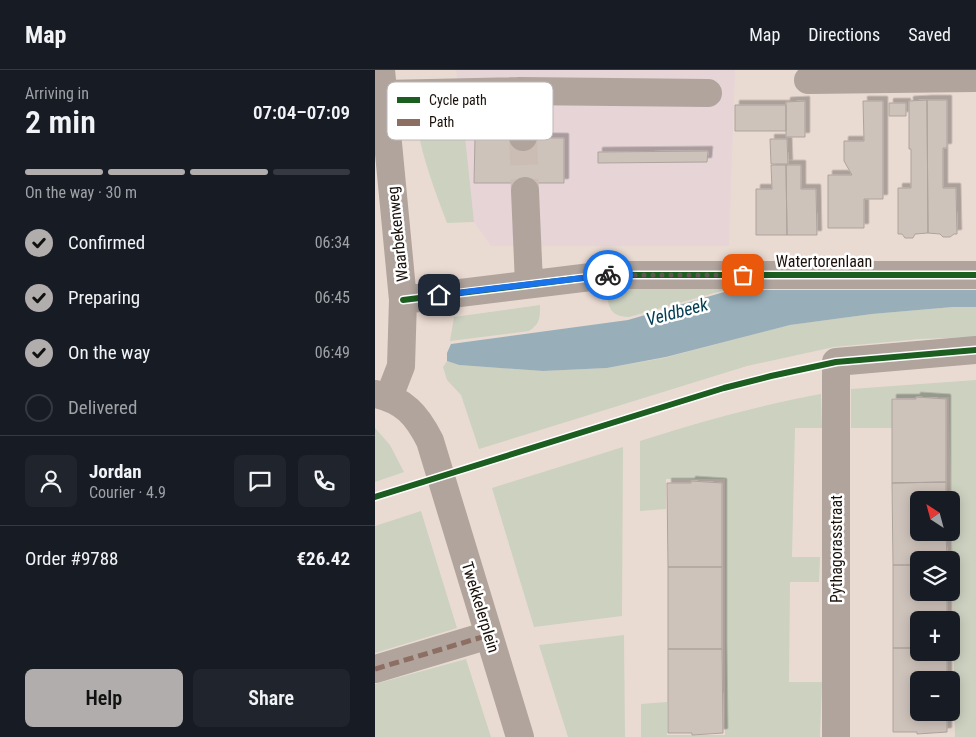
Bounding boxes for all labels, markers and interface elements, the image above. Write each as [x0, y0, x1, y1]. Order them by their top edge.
text: Map [25, 21, 66, 49]
text: Map [749, 24, 780, 45]
text: Directions [808, 24, 880, 45]
text: Saved [908, 24, 951, 45]
legend [387, 82, 553, 140]
text: Arriving in [25, 84, 89, 103]
text: Cycle path [429, 92, 487, 108]
text: 07:04–07:09 [253, 101, 350, 124]
text: 2 min [25, 103, 96, 141]
text: Path [429, 114, 454, 130]
text: On the way · 30 m [25, 183, 137, 202]
street label: Waarbekenweg [383, 185, 412, 282]
icon: check [25, 229, 53, 257]
text: Confirmed [68, 231, 145, 254]
text: 06:34 [315, 233, 350, 252]
courier [583, 250, 633, 300]
street label: Watertorenlaan [776, 252, 872, 271]
pin [722, 254, 764, 296]
icon: bike [594, 261, 622, 289]
icon: bag [729, 261, 757, 289]
pin [418, 274, 460, 316]
icon: home [425, 281, 453, 309]
icon: check [25, 284, 53, 312]
text: Preparing [68, 286, 140, 309]
text: 06:45 [315, 288, 350, 307]
water label: Veldbeek [644, 293, 711, 330]
icon: check [25, 339, 53, 367]
text: On the way [68, 341, 150, 364]
text: 06:49 [315, 343, 350, 362]
text: Delivered [68, 396, 137, 419]
button: person [25, 455, 77, 507]
button: chat [234, 455, 286, 507]
button: phone [298, 455, 350, 507]
text: Jordan [89, 460, 142, 483]
text: Courier · 4.9 [89, 483, 166, 502]
north arrow [910, 491, 960, 541]
map controls [910, 491, 960, 721]
street label: Pythagorasstraat [827, 495, 846, 603]
text: Order #9788 [25, 547, 118, 570]
text: €26.42 [296, 547, 350, 570]
button: layers [910, 551, 960, 601]
street label: Twekkelerplein [458, 559, 503, 655]
button: + [910, 611, 960, 661]
button: Help [25, 669, 183, 727]
button: Share [193, 669, 350, 727]
button: − [910, 671, 960, 721]

